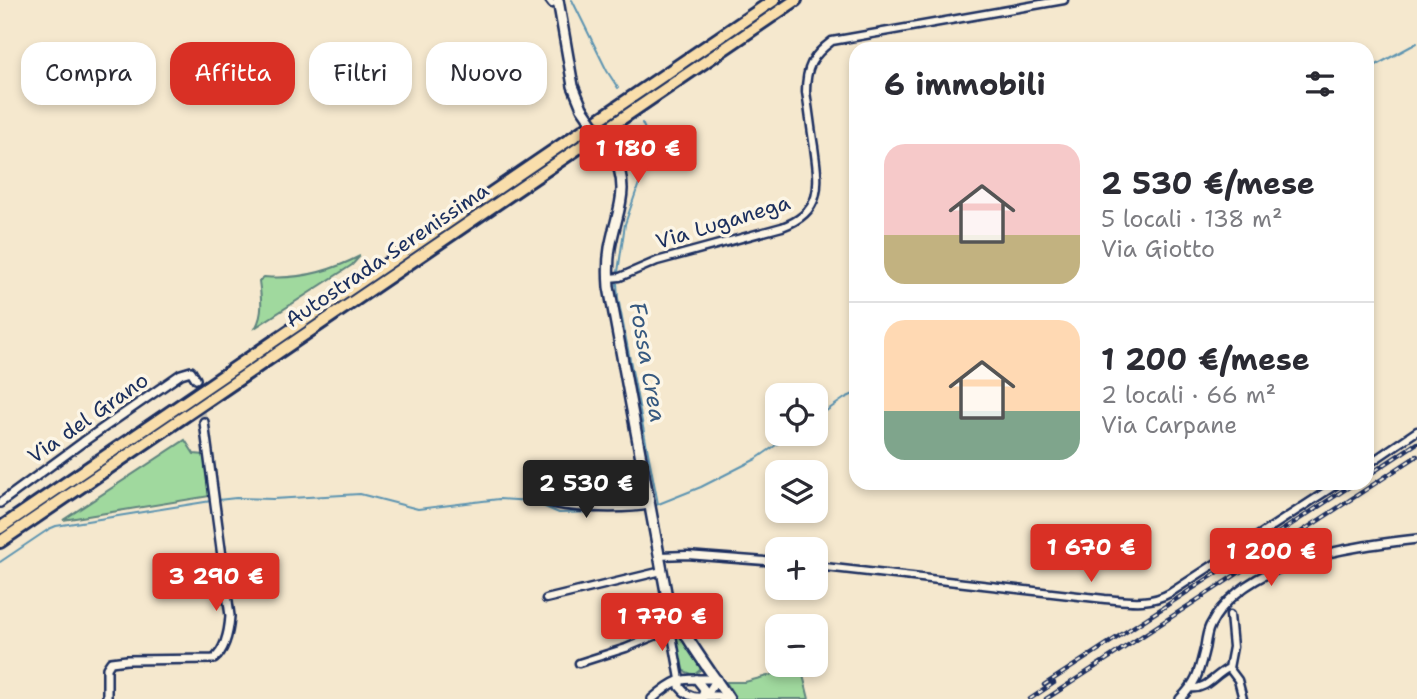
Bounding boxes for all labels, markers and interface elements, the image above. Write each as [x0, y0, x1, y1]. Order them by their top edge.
chip: Compra [21, 42, 156, 105]
chip: Affitta [170, 42, 295, 105]
chip: Filtri [309, 42, 412, 105]
chip: Nuovo [426, 42, 547, 105]
text: 6 immobili [884, 64, 1046, 105]
icon: filters [1301, 65, 1339, 103]
pin: 1 180 € [573, 125, 703, 185]
text: 1 180 € [596, 133, 680, 163]
text: 2 530 €/mese [1101, 163, 1315, 204]
icon: home [940, 172, 1024, 256]
street label: Autostrada Serenissima [280, 176, 494, 334]
street label: Via Luganega [652, 188, 794, 256]
text: 5 locali · 138 m² [1101, 204, 1283, 234]
text: Via Giotto [1101, 234, 1215, 264]
water label: Fossa Crea [623, 300, 673, 424]
text: 1 200 €/mese [1101, 339, 1310, 380]
icon: home [940, 348, 1024, 432]
street label: Via del Grano [22, 366, 154, 470]
text: 2 locali · 66 m² [1101, 380, 1276, 410]
map controls [765, 383, 828, 677]
button: locate [765, 383, 828, 446]
text: Via Carpane [1101, 410, 1237, 440]
button: layers [765, 460, 828, 523]
pin: 2 530 € [521, 461, 651, 520]
text: 2 530 € [539, 468, 633, 498]
pin: 1 670 € [1026, 524, 1156, 584]
pin: 1 200 € [1206, 528, 1336, 588]
text: 1 670 € [1046, 532, 1136, 562]
text: 1 200 € [1226, 536, 1316, 566]
button: + [765, 537, 828, 600]
pin: 3 290 € [151, 554, 281, 613]
text: 3 290 € [168, 561, 264, 591]
pin: 1 770 € [597, 594, 727, 653]
text: 1 770 € [617, 601, 707, 631]
button: − [765, 614, 828, 677]

